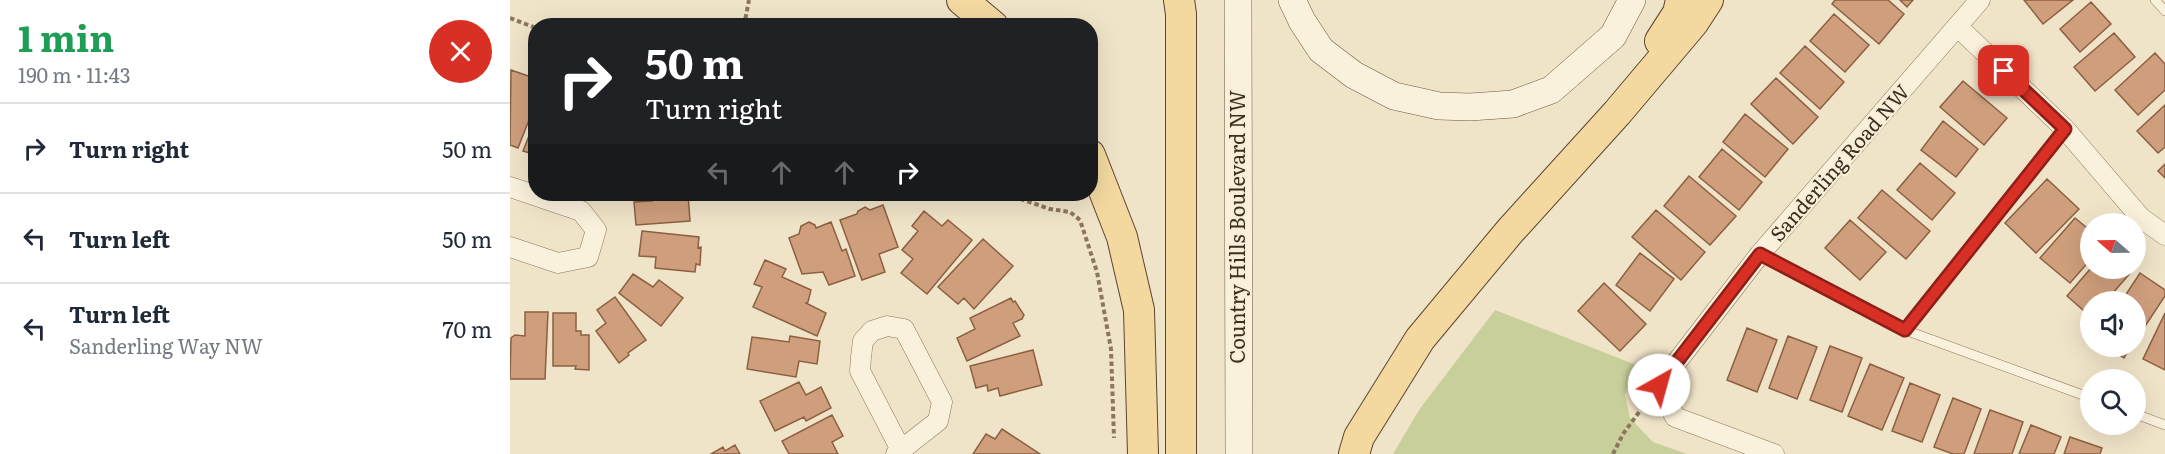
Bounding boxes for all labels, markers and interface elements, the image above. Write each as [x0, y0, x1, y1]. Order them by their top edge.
text: 1 min [18, 10, 114, 63]
button: close [429, 20, 492, 83]
text: 50 m [645, 30, 744, 92]
icon: right [546, 42, 624, 120]
pin [1978, 45, 2029, 96]
icon: arrive [1987, 54, 2020, 87]
text: 190 m · 11:43 [18, 59, 131, 89]
street label: Sanderling Road NW [1762, 76, 1915, 247]
text: Turn right [645, 87, 782, 127]
street label: Country Hills Boulevard NW [1221, 90, 1251, 364]
icon: right [18, 132, 51, 165]
text: Turn right [69, 132, 189, 165]
text: 50 m [442, 132, 492, 165]
icon: left [702, 156, 735, 189]
icon: ahead [765, 156, 798, 189]
icon: ahead [828, 156, 861, 189]
icon: right [891, 156, 924, 189]
north arrow [2080, 213, 2146, 279]
map controls [2080, 213, 2146, 435]
icon: left [18, 222, 51, 255]
text: Turn left [69, 222, 170, 255]
text: 50 m [442, 222, 492, 255]
button: sound [2080, 291, 2146, 357]
text: Turn left [69, 297, 170, 330]
icon: left [18, 312, 51, 345]
text: 70 m [442, 312, 492, 345]
text: Sanderling Way NW [69, 330, 263, 360]
position arrow [1627, 353, 1691, 417]
button: search [2080, 369, 2146, 435]

